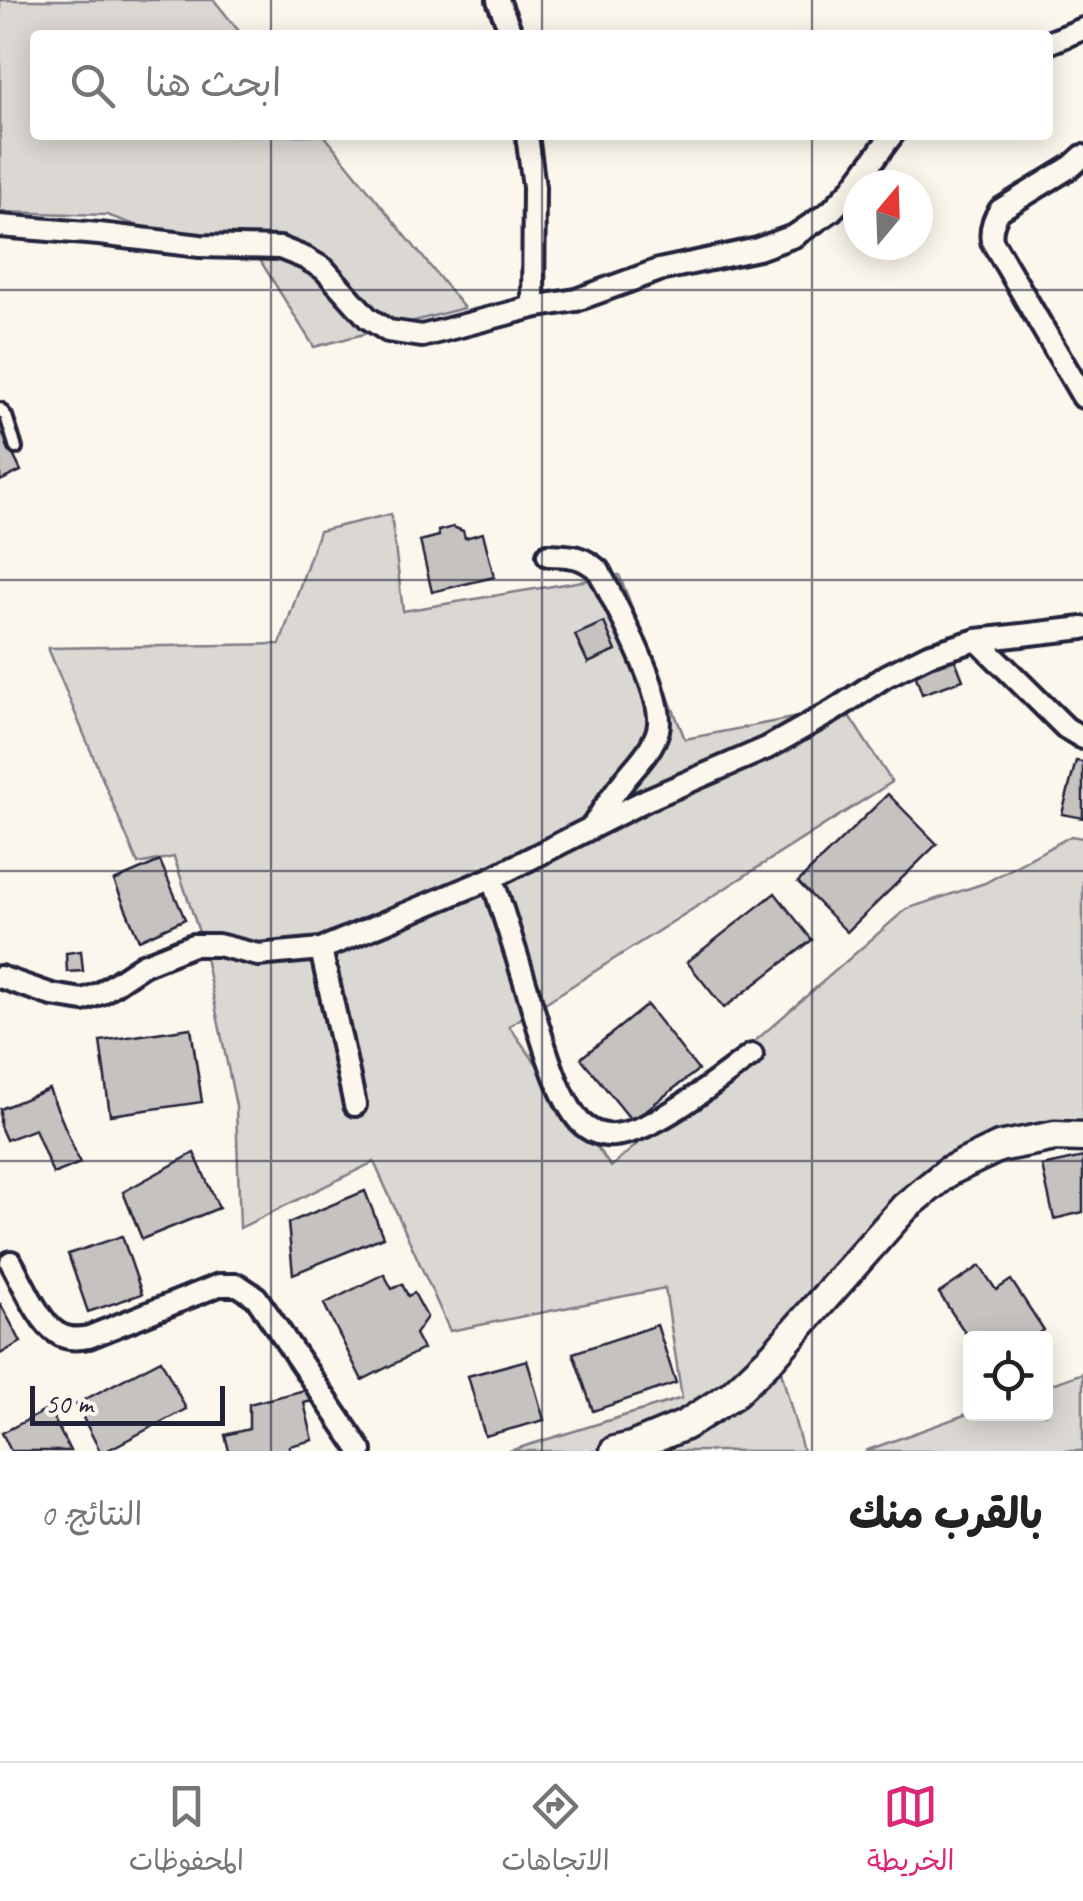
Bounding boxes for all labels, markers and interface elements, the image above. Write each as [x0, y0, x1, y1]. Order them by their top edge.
search box [30, 30, 1053, 140]
icon: search [65, 58, 120, 113]
text: ابحث هنا [145, 60, 281, 107]
north arrow [843, 170, 933, 260]
map controls [963, 1331, 1053, 1421]
button: locate [963, 1331, 1053, 1421]
scale bar [30, 1381, 225, 1426]
text: 50 m [45, 1386, 93, 1421]
text: بالقرب منك [849, 1488, 1043, 1541]
text: النتائج: 0 [40, 1494, 142, 1535]
tab: المحفوظات [129, 1779, 244, 1885]
tab: الاتجاهات [501, 1779, 610, 1885]
tab: الخريطة [867, 1779, 954, 1885]

